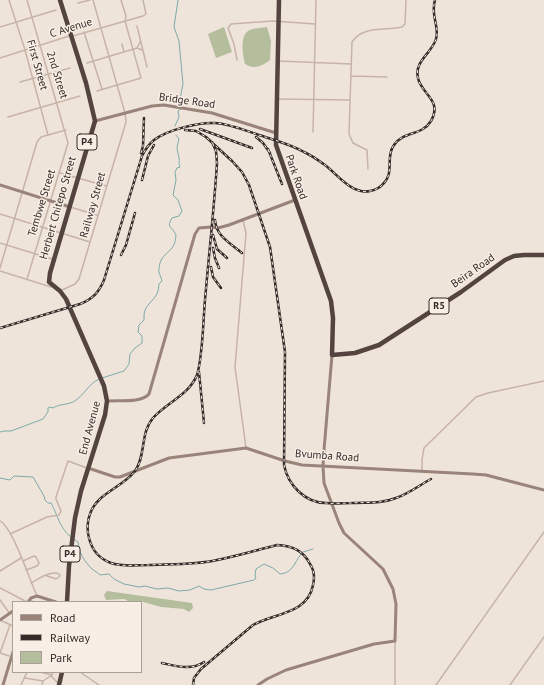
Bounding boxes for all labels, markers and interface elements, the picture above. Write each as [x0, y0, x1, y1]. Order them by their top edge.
street label: C Avenue [48, 15, 94, 41]
street label: First Street [24, 38, 50, 92]
street label: 2nd Street [44, 50, 70, 100]
street label: Bridge Road [158, 91, 216, 111]
road number: P4 [77, 134, 97, 150]
street label: Park Road [282, 153, 310, 201]
street label: Herbert Chitepo Street [37, 155, 79, 261]
street label: Tembwe Street [26, 168, 58, 238]
street label: Railway Street [77, 171, 109, 239]
street label: Beira Road [449, 251, 497, 291]
road number: R5 [429, 298, 449, 314]
street label: End Avenue [76, 400, 104, 456]
street label: Bvumba Road [295, 447, 359, 465]
road number: P4 [60, 546, 80, 562]
legend [12, 601, 142, 673]
text: Road [50, 610, 75, 625]
text: Railway [50, 630, 90, 645]
text: Park [50, 650, 72, 665]

